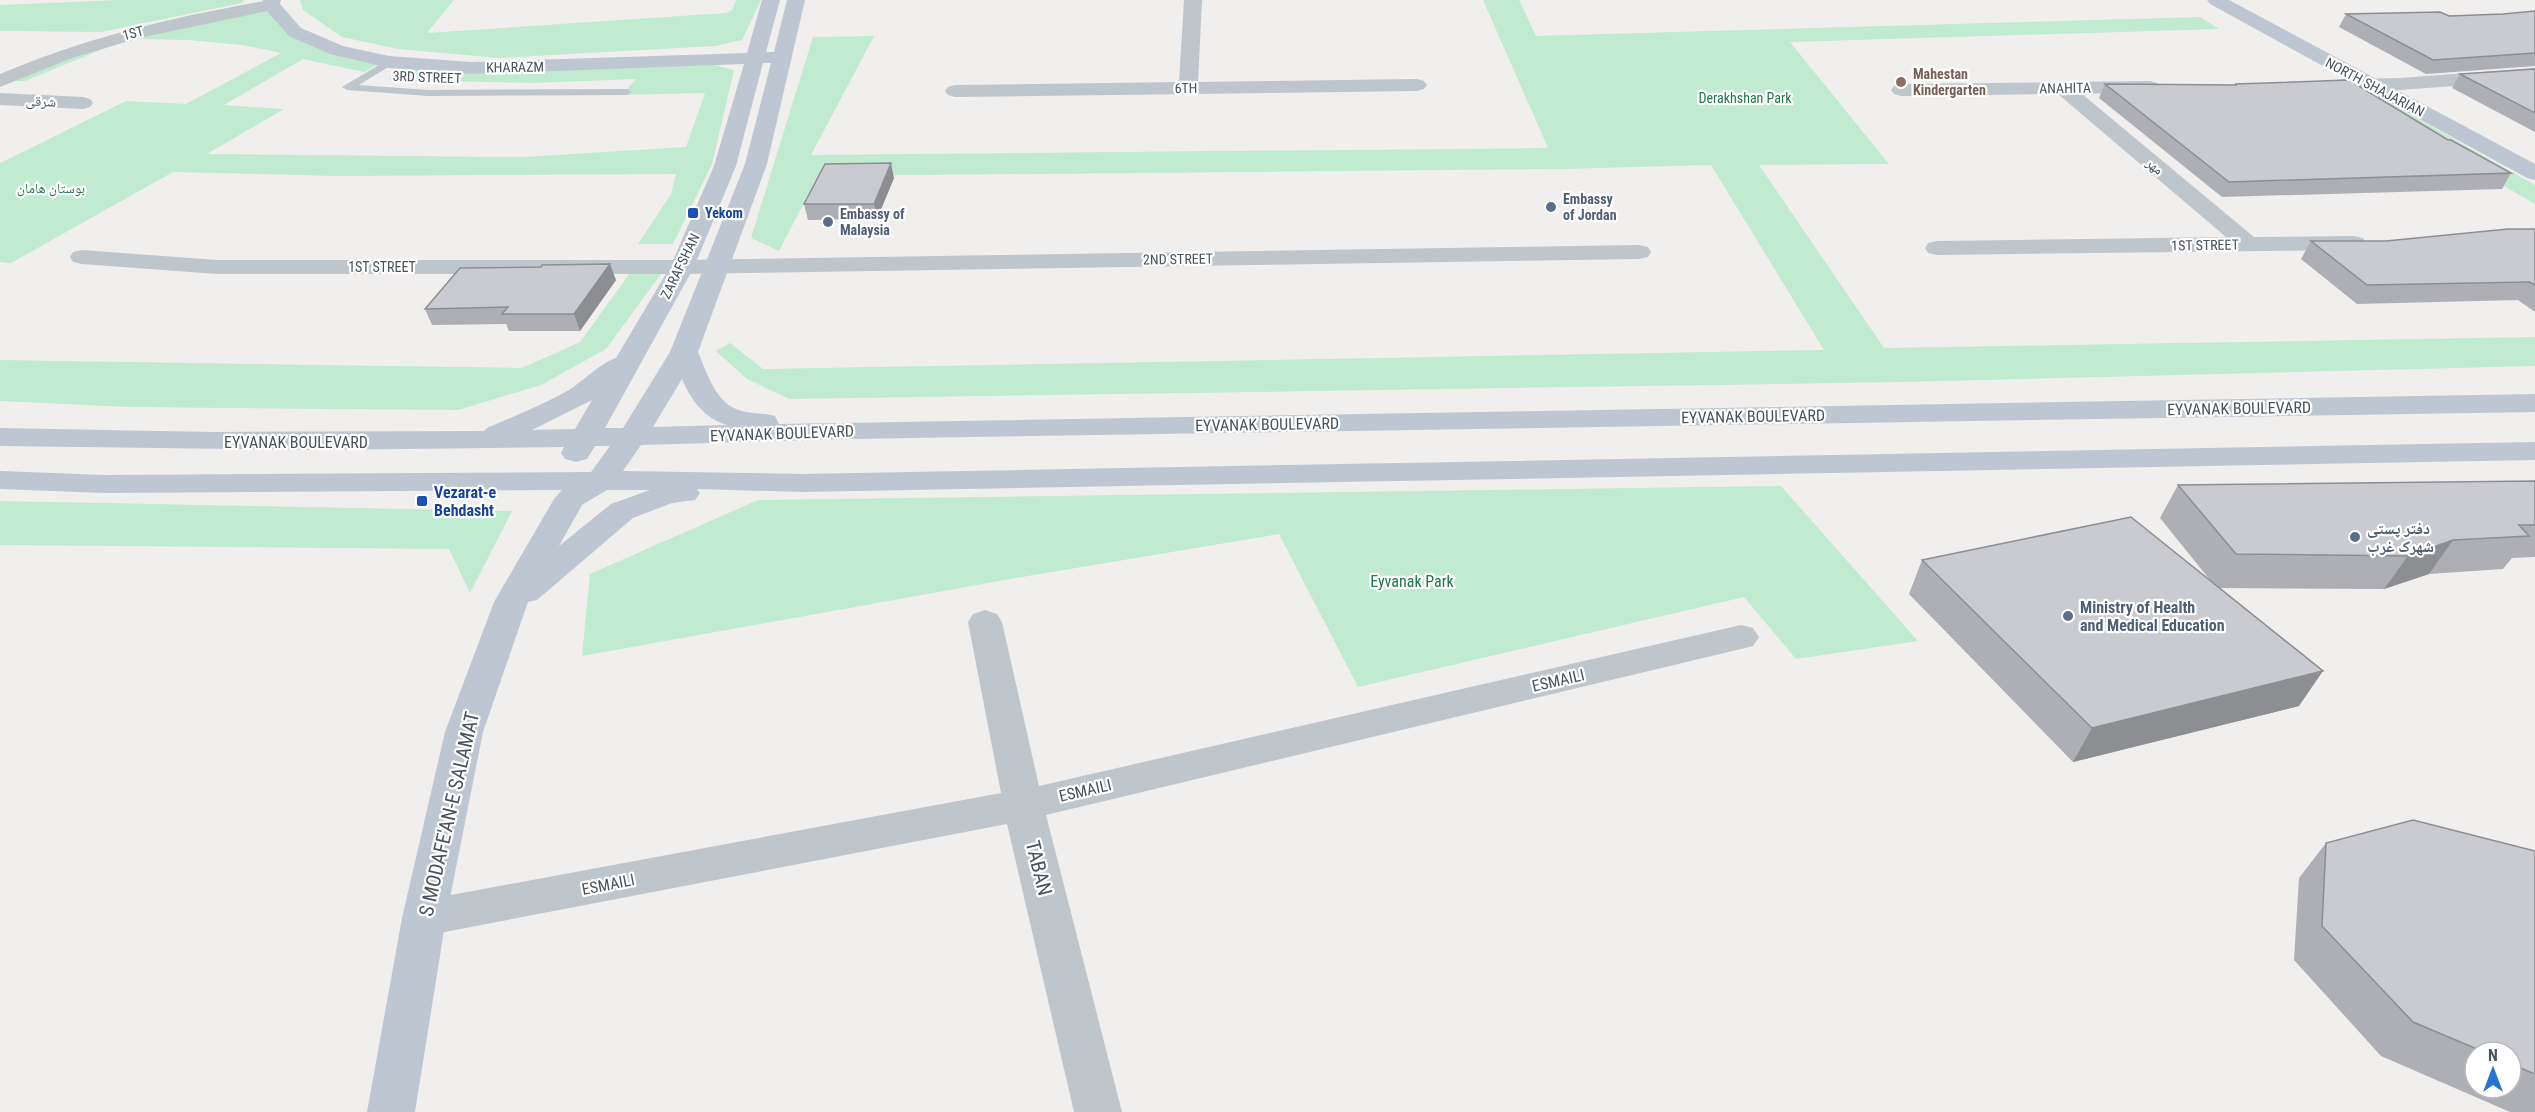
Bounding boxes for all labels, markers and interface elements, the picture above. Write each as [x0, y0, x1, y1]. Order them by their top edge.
street label: 1ST [121, 22, 145, 44]
street label: NORTH SHAJARIAN [2323, 54, 2427, 120]
street label: KHARAZM [486, 58, 544, 76]
place label: Mahestan Kindergarten [1913, 66, 1986, 98]
street label: 3RD STREET [392, 68, 462, 86]
marker: Mahestan Kindergarten [1894, 75, 1908, 89]
street label: 6TH [1174, 80, 1198, 96]
street label: ANAHITA [2039, 80, 2091, 96]
park label: Derakhshan Park [1698, 90, 1792, 106]
street label: شرقی [25, 92, 57, 111]
street label: مهر [2142, 154, 2167, 178]
park label: بوستان هامان [17, 180, 85, 197]
place label: Embassy of Jordan [1563, 191, 1617, 223]
marker: Embassy of Jordan [1544, 200, 1558, 214]
place label: Yekom [705, 205, 743, 221]
marker: Yekom [686, 206, 700, 220]
place label: Embassy of Malaysia [840, 206, 905, 238]
marker: Embassy of Malaysia [821, 215, 835, 229]
street label: ZARAFSHAN [657, 231, 703, 301]
street label: 1ST STREET [2171, 236, 2239, 254]
street label: 2ND STREET [1143, 250, 1213, 268]
street label: 1ST STREET [348, 259, 416, 275]
street label: EYVANAK BOULEVARD [2167, 398, 2311, 419]
street label: EYVANAK BOULEVARD [1681, 406, 1825, 427]
street label: EYVANAK BOULEVARD [1195, 414, 1339, 435]
street label: EYVANAK BOULEVARD [710, 421, 854, 446]
street label: EYVANAK BOULEVARD [224, 433, 368, 452]
place label: Vezarat-e Behdasht [434, 483, 497, 520]
marker: Vezarat-e Behdasht [415, 494, 429, 508]
place label: دفتر پستی شهرک غرب [2367, 519, 2434, 556]
marker: دفتر پستی شهرک غرب [2348, 530, 2362, 544]
park label: Eyvanak Park [1370, 572, 1455, 591]
place label: Ministry of Health and Medical Education [2080, 598, 2225, 635]
marker: Ministry of Health and Medical Education [2061, 609, 2075, 623]
street label: ESMAILI [1530, 665, 1586, 696]
street label: S MODAFE'AN-E SALAMAT [414, 709, 484, 919]
street label: ESMAILI [1057, 775, 1113, 806]
street label: TABAN [1021, 838, 1057, 898]
street label: ESMAILI [580, 870, 636, 899]
north arrow [2463, 1040, 2523, 1100]
text: N [2488, 1046, 2498, 1065]

